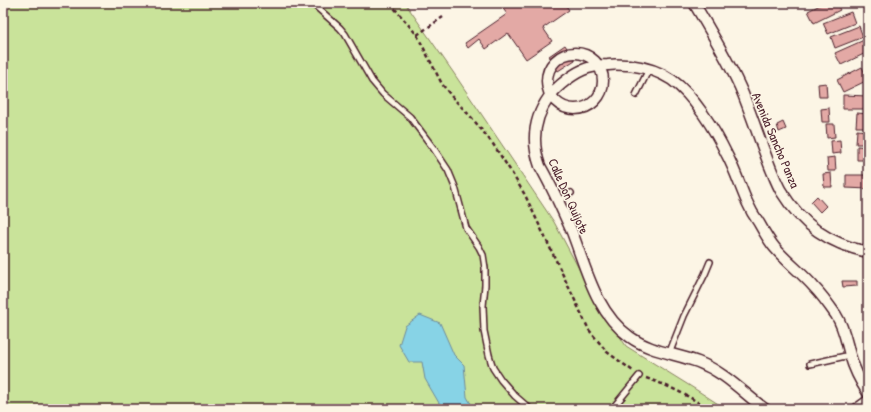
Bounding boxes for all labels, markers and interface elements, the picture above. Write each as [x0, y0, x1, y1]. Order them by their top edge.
street label: Avenida Sancho Panza [748, 89, 804, 191]
street label: Calle Don Quijote [544, 155, 594, 237]

